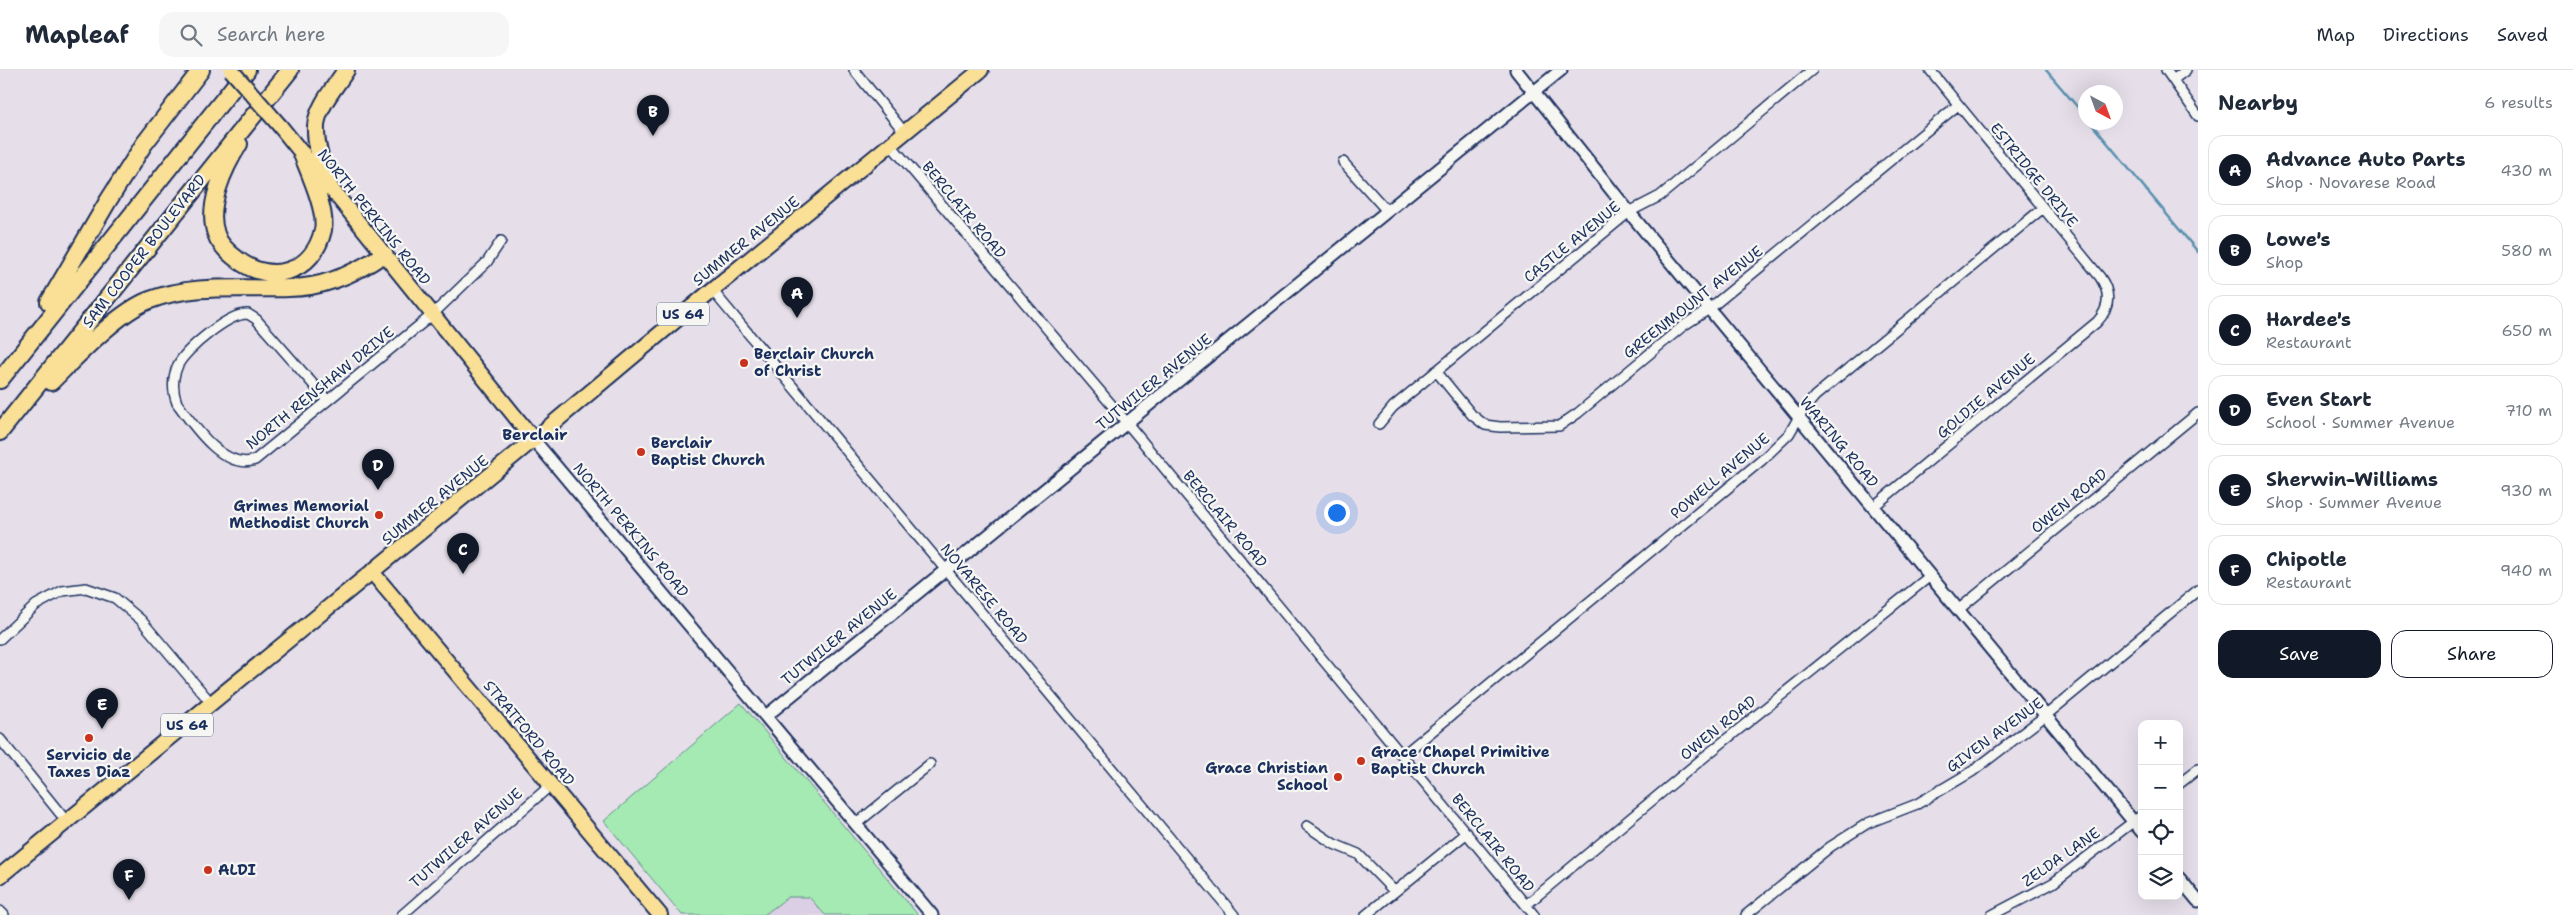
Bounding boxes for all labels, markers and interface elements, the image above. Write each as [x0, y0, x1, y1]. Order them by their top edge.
search box [159, 12, 509, 57]
text: Mapleaf [25, 19, 129, 51]
icon: search [177, 21, 205, 49]
text: Search here [217, 22, 325, 47]
text: Map [2317, 23, 2355, 47]
text: Directions [2383, 23, 2469, 47]
text: Saved [2497, 23, 2548, 47]
north arrow [2078, 85, 2123, 130]
text: Nearby [2218, 89, 2298, 117]
text: 6 results [2484, 92, 2553, 113]
pin: B [637, 95, 669, 136]
street label: ESTRIDGE DRIVE [1986, 119, 2082, 231]
street label: NORTH PERKINS ROAD [313, 145, 435, 289]
text: Advance Auto Parts [2266, 147, 2465, 172]
street label: BERCLAIR ROAD [917, 157, 1011, 263]
text: A [2229, 160, 2241, 181]
text: 430 m [2501, 160, 2552, 181]
street label: SAM COOPER BOULEVARD [78, 170, 210, 332]
text: Shop · Novarese Road [2266, 172, 2436, 193]
street label: SUMMER AVENUE [688, 192, 804, 290]
street label: CASTLE AVENUE [1519, 197, 1625, 287]
text: Lowe's [2266, 227, 2331, 252]
text: B [2230, 240, 2240, 261]
text: 580 m [2501, 240, 2552, 261]
street label: GREENMOUNT AVENUE [1619, 241, 1767, 363]
text: Shop [2266, 252, 2303, 273]
pin: A [781, 277, 813, 318]
road number: US 64 [657, 302, 709, 325]
text: Hardee's [2266, 307, 2351, 332]
text: C [2230, 320, 2240, 341]
text: 650 m [2501, 320, 2552, 341]
street label: NORTH RENSHAW DRIVE [242, 322, 398, 454]
street label: TUTWILER AVENUE [1092, 329, 1216, 435]
text: Restaurant [2266, 332, 2352, 353]
place label: Berclair Church of Christ [754, 344, 874, 381]
street label: GOLDIE AVENUE [1933, 349, 2039, 443]
marker: Berclair Church of Christ [738, 357, 750, 369]
text: Even Start [2266, 387, 2372, 412]
street label: WARING ROAD [1795, 392, 1883, 492]
text: D [2229, 400, 2241, 421]
text: 710 m [2505, 400, 2552, 421]
text: School · Summer Avenue [2266, 412, 2455, 433]
district label: Berclair [502, 424, 568, 445]
street label: POWELL AVENUE [1666, 428, 1774, 524]
place label: Berclair Baptist Church [651, 433, 765, 470]
marker: Berclair Baptist Church [635, 446, 647, 458]
pin: D [362, 449, 394, 490]
street label: SUMMER AVENUE [377, 451, 493, 549]
street label: NORTH PERKINS ROAD [569, 459, 693, 602]
street label: OWEN ROAD [2027, 464, 2111, 538]
street label: BERCLAIR ROAD [1178, 466, 1272, 572]
text: Sherwin-Williams [2266, 467, 2438, 492]
text: E [2230, 480, 2240, 501]
text: 930 m [2500, 480, 2552, 501]
text: Shop · Summer Avenue [2266, 492, 2442, 513]
place label: Grimes Memorial Methodist Church [229, 496, 369, 533]
your location [1324, 500, 1350, 526]
marker: Grimes Memorial Methodist Church [373, 509, 385, 521]
pin: C [447, 533, 479, 574]
street label: NOVARESE ROAD [936, 539, 1032, 649]
text: Chipotle [2266, 547, 2347, 572]
text: F [2230, 560, 2240, 581]
text: 940 m [2500, 560, 2552, 581]
text: Restaurant [2266, 572, 2352, 593]
street label: TUTWILER AVENUE [777, 584, 901, 690]
button: Save [2218, 630, 2381, 678]
button: Share [2391, 630, 2553, 678]
street label: STRATFORD ROAD [479, 676, 579, 790]
pin: E [86, 688, 118, 729]
street label: OWEN ROAD [1676, 691, 1760, 765]
street label: GIVEN AVENUE [1942, 693, 2048, 777]
road number: US 64 [161, 714, 213, 736]
map controls [2138, 720, 2183, 900]
button: + [2138, 720, 2183, 765]
marker: Servicio de Taxes Diaz [83, 732, 95, 744]
place label: Grace Chapel Primitive Baptist Church [1371, 742, 1550, 779]
place label: Servicio de Taxes Diaz [46, 745, 132, 782]
marker: Grace Chapel Primitive Baptist Church [1355, 755, 1367, 767]
place label: Grace Christian School [1205, 758, 1328, 795]
button: − [2138, 765, 2183, 810]
marker: Grace Christian School [1332, 771, 1344, 783]
street label: TUTWILER AVENUE [405, 783, 527, 893]
street label: BERCLAIR ROAD [1447, 790, 1539, 896]
button: locate [2138, 810, 2183, 855]
street label: ZELDA LANE [2018, 823, 2104, 891]
button: layers [2138, 855, 2183, 900]
pin: F [113, 859, 145, 900]
place label: ALDI [218, 860, 256, 880]
marker: ALDI [202, 864, 214, 876]

